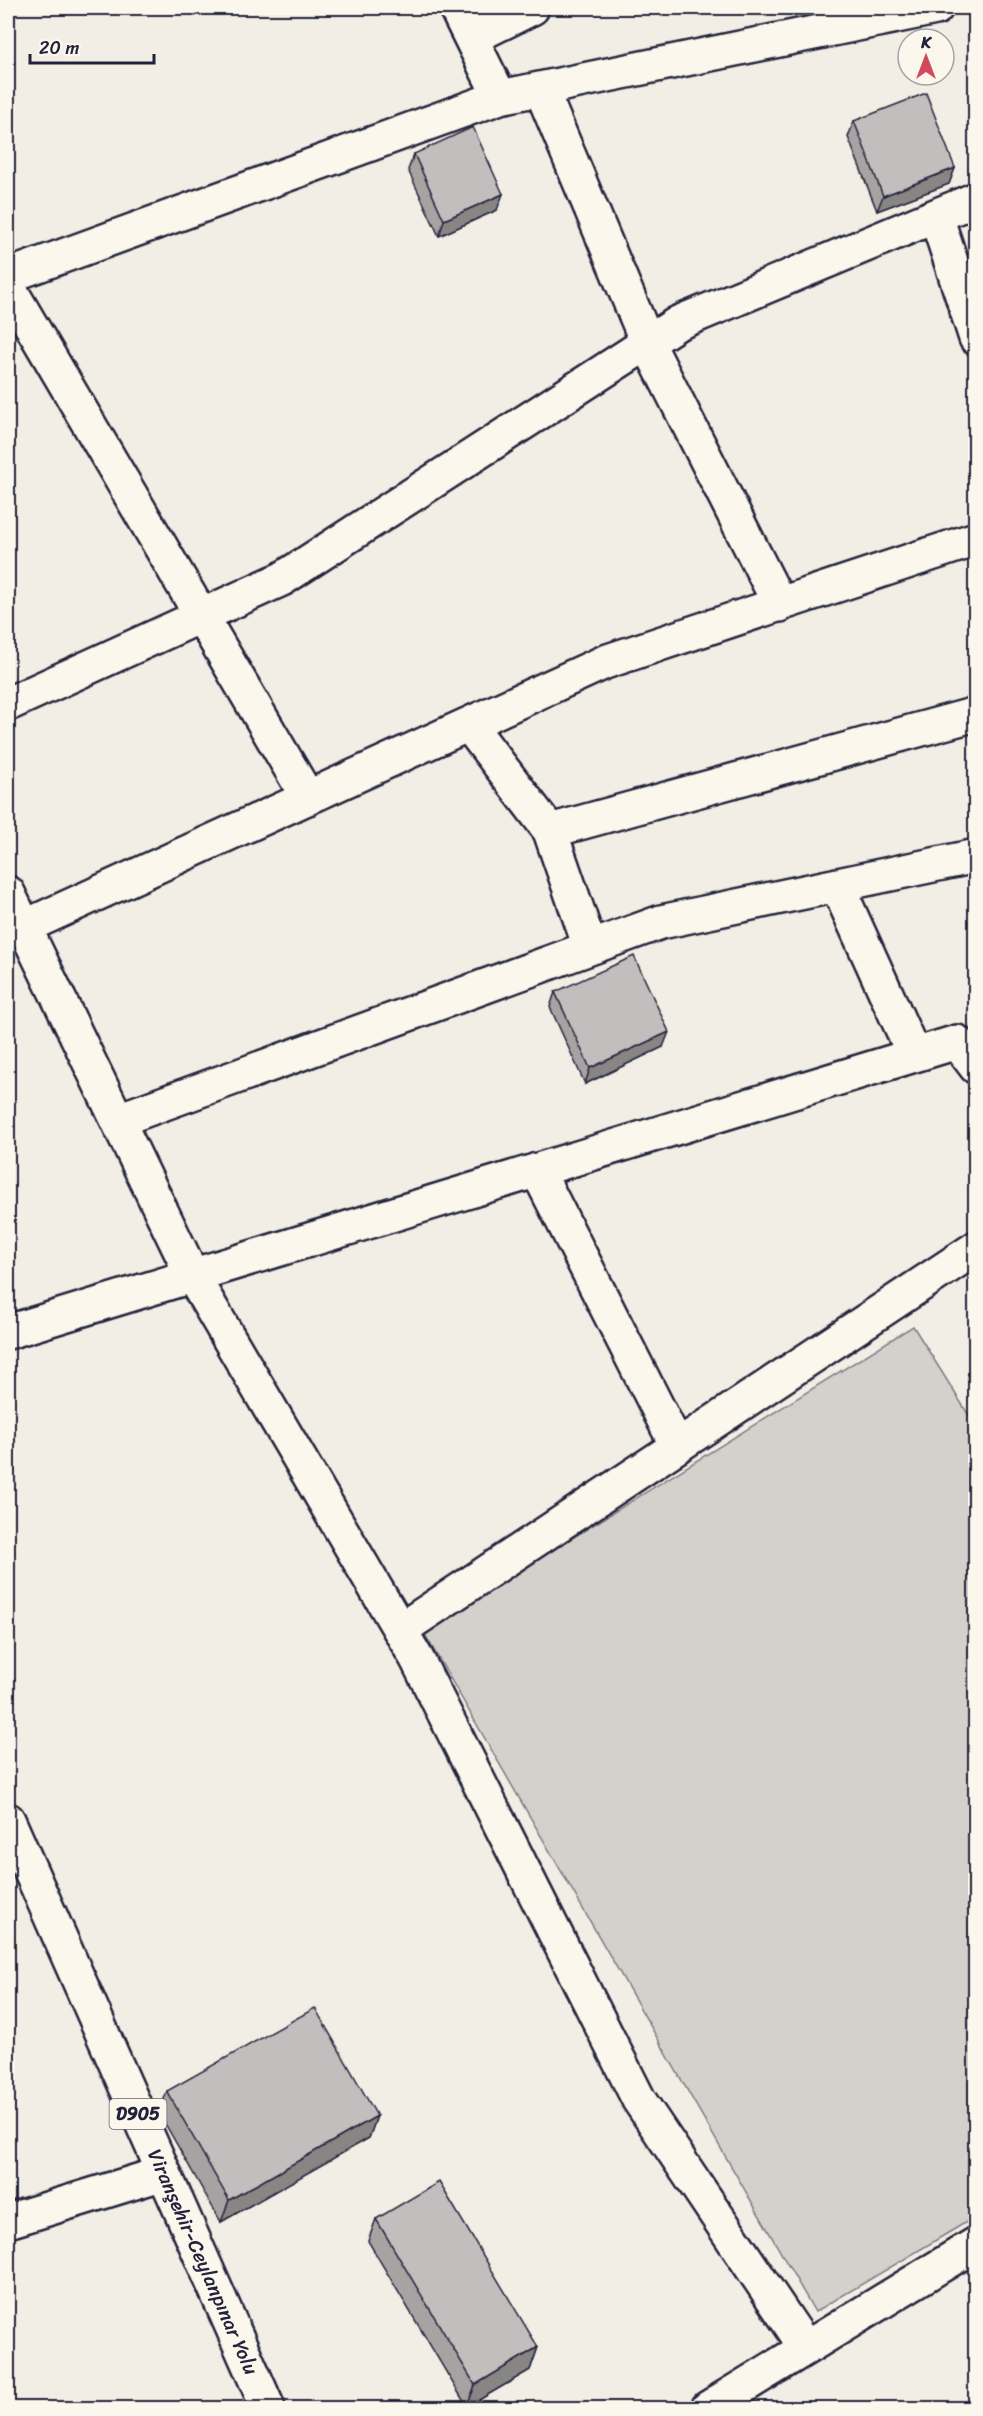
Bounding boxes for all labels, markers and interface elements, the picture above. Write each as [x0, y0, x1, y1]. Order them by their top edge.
scale bar [30, 27, 154, 65]
north arrow [896, 27, 956, 87]
text: K [920, 28, 932, 57]
text: 20 m [39, 32, 79, 64]
road number: D905 [110, 2099, 166, 2129]
street label: Viranşehir-Ceylanpınar Yolu [138, 2143, 268, 2381]

